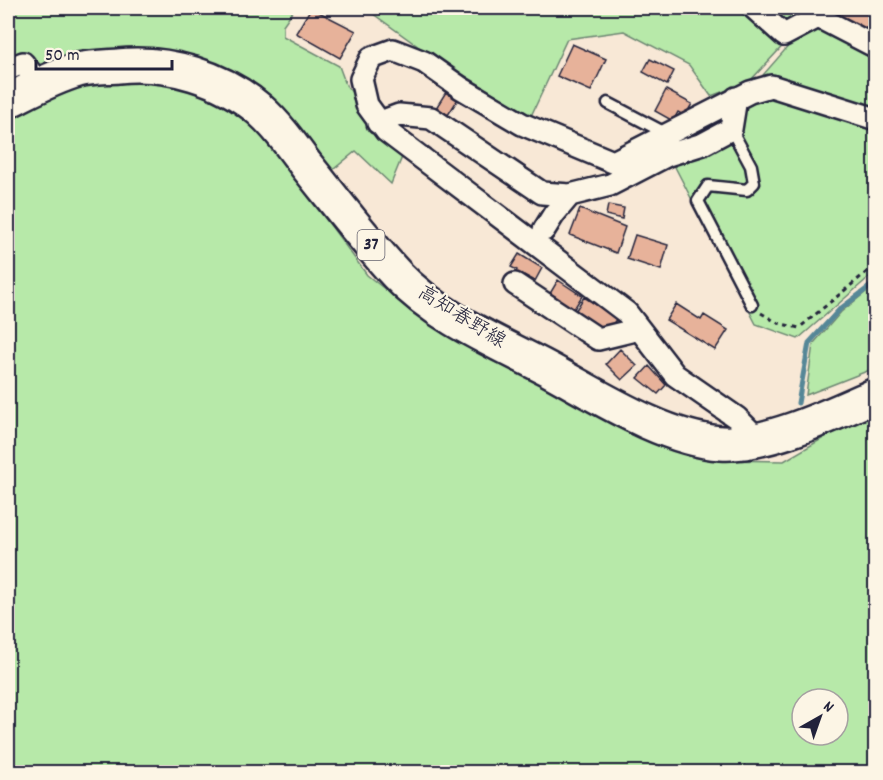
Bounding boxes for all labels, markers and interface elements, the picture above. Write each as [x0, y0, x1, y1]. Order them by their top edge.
scale bar [36, 33, 172, 71]
text: 50 m [45, 44, 80, 69]
road number: 37 [358, 230, 385, 260]
street label: 高知春野線 [411, 280, 511, 356]
north arrow [790, 687, 850, 747]
text: N [818, 696, 839, 719]

